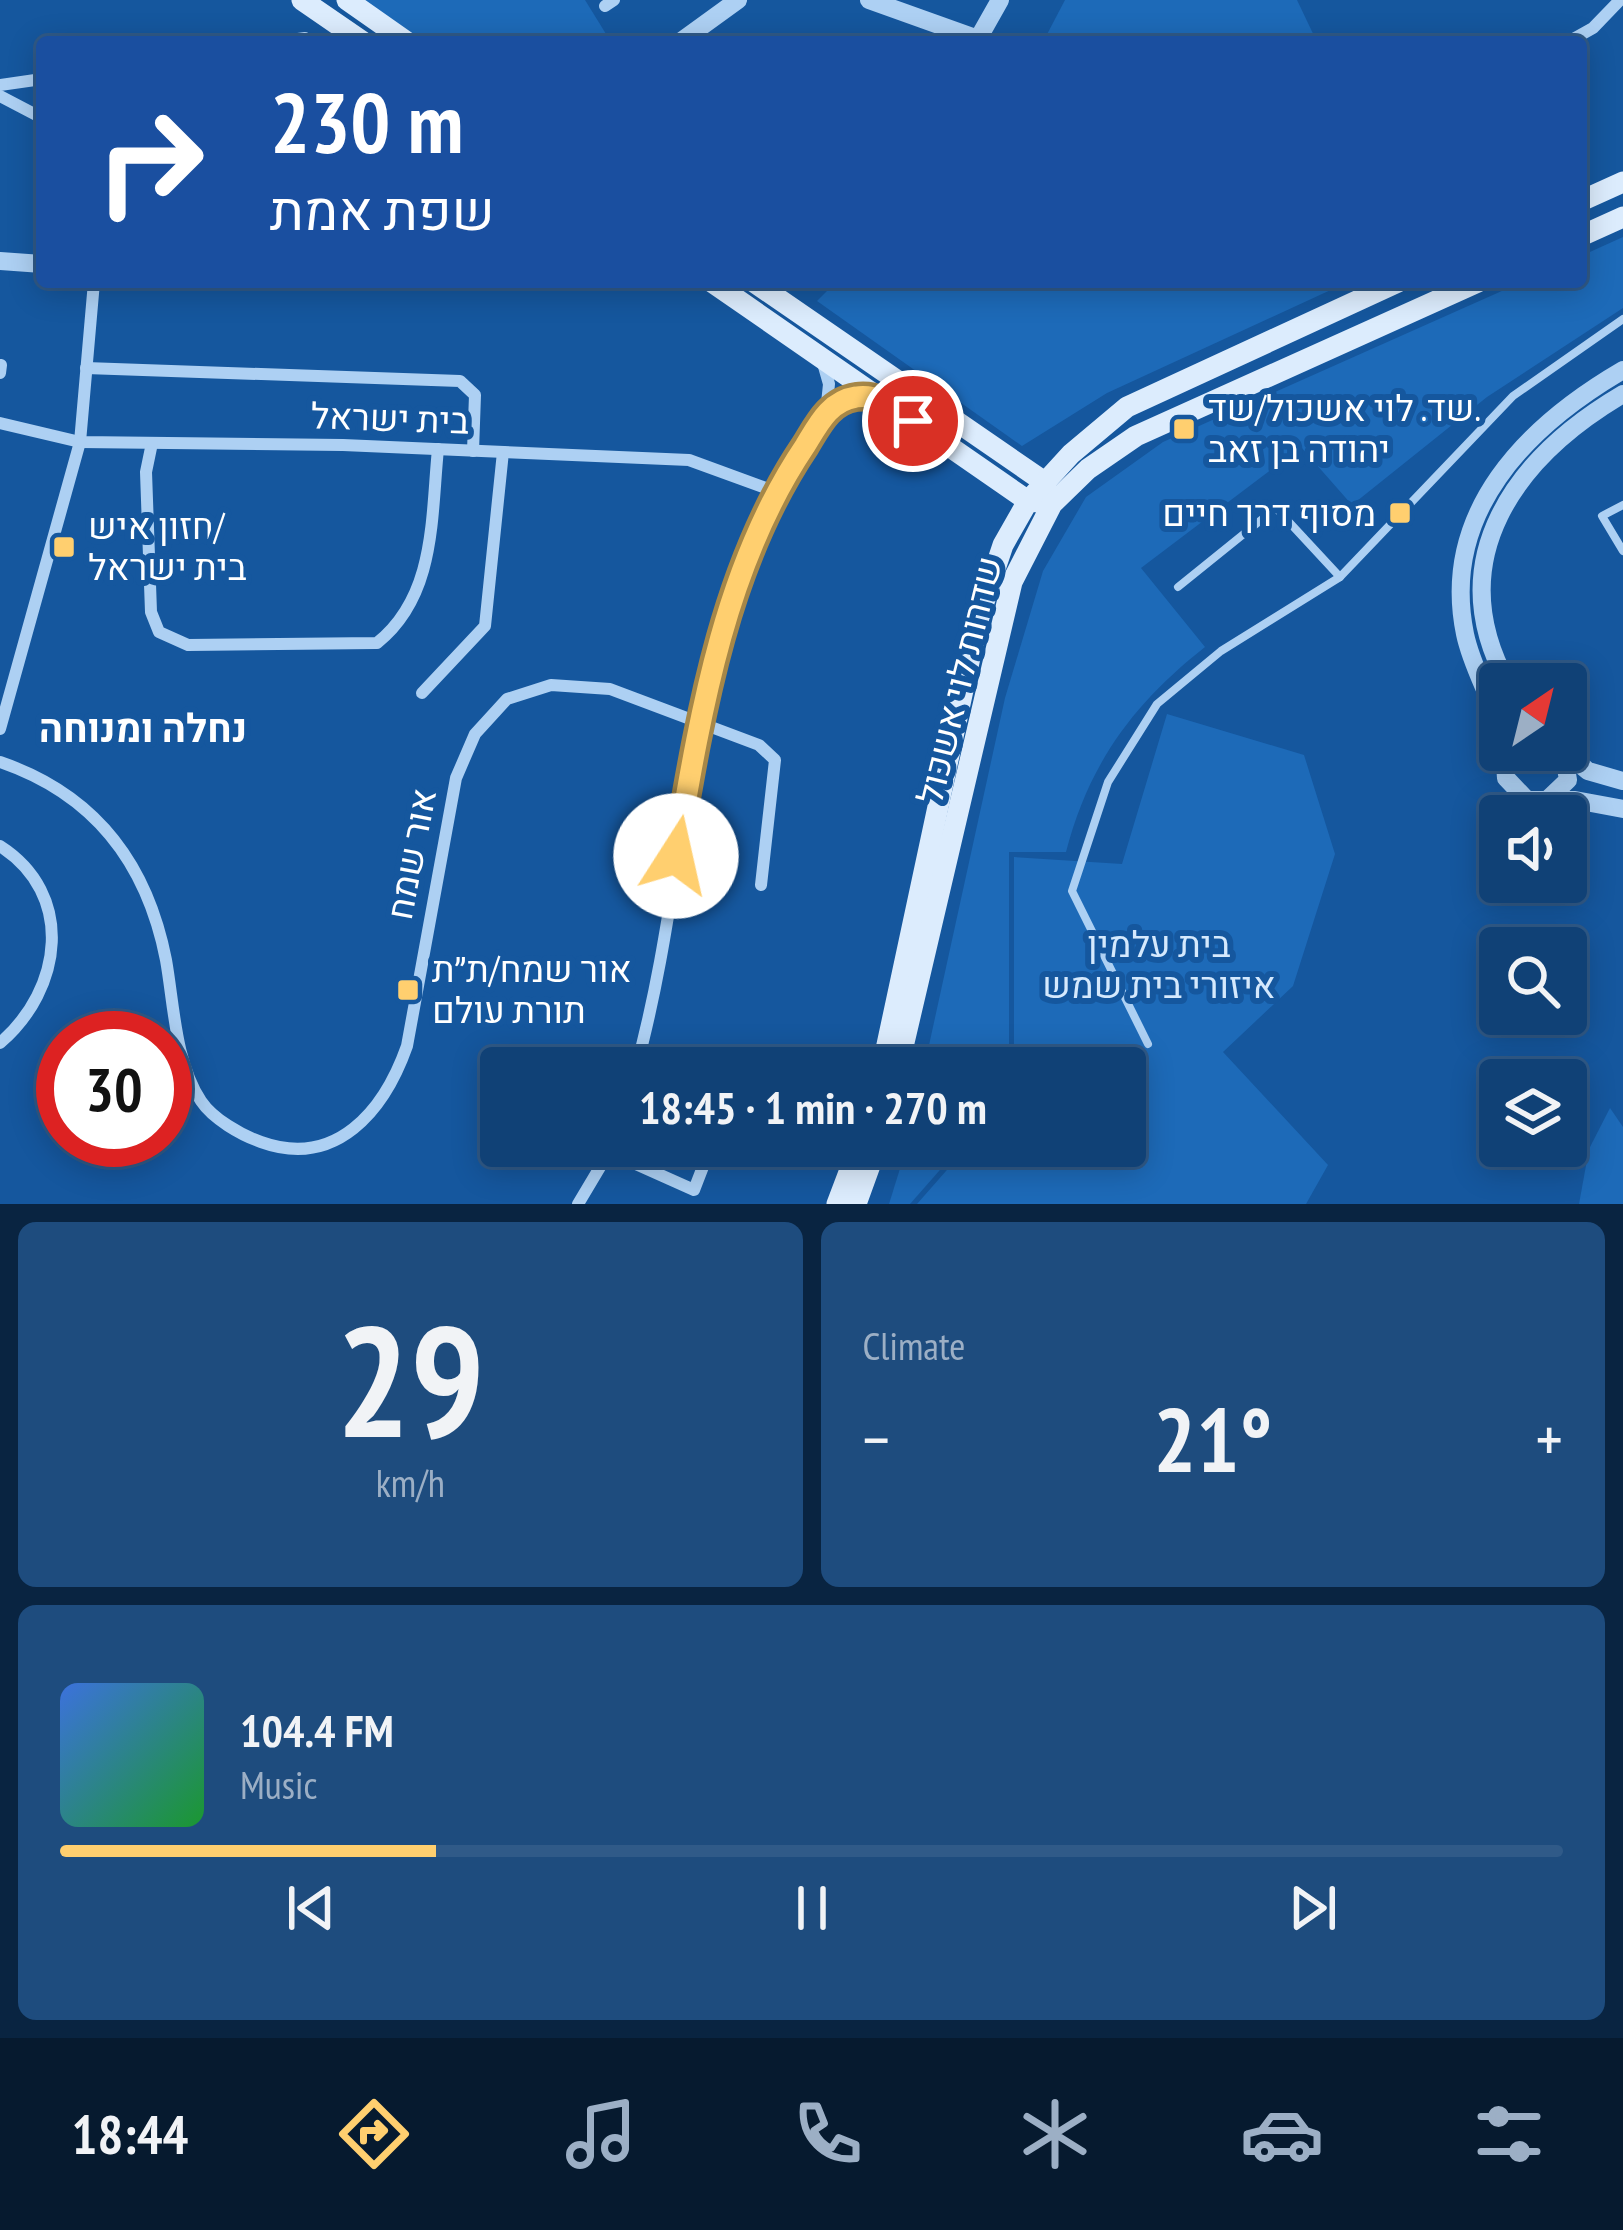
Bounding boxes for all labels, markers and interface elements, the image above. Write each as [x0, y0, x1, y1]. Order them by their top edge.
text: 230 m [270, 67, 463, 176]
icon: right [72, 84, 228, 240]
text: שפת אמת [270, 175, 495, 245]
pin [862, 370, 964, 472]
place label: שד. לוי אשכול/שד. יהודה בן זאב [1208, 384, 1481, 472]
icon: arrive [880, 388, 946, 454]
street label: בית ישראל [310, 391, 470, 444]
marker: שד. לוי אשכול/שד. יהודה בן זאב [1171, 416, 1197, 442]
place label: מסוף דרך חיים [1162, 489, 1376, 536]
marker: מסוף דרך חיים [1387, 500, 1413, 526]
place label: חזון איש/ בית ישראל [88, 502, 247, 590]
marker: חזון איש/ בית ישראל [51, 534, 77, 560]
street label: שדרות לוי אשכול [905, 551, 1012, 809]
north arrow [1479, 663, 1587, 771]
map controls [1479, 663, 1587, 1167]
district label: נחלה ומנוחה [39, 702, 247, 753]
street label: אור שמח [375, 784, 446, 923]
position arrow [613, 793, 739, 919]
button: sound [1479, 795, 1587, 903]
park label: בית עלמין איזורי בית שמש [1042, 920, 1276, 1008]
button: search [1479, 927, 1587, 1035]
place label: אור שמח/ת״ת תורת עולם [432, 945, 632, 1033]
marker: אור שמח/ת״ת תורת עולם [395, 977, 421, 1003]
speed limit sign: 30 [36, 1011, 192, 1167]
button: layers [1479, 1059, 1587, 1167]
text: 18:45 · 1 min · 270 m [639, 1078, 987, 1136]
text: 29 [336, 1278, 485, 1480]
text: Climate [863, 1320, 965, 1371]
text: 21° [1153, 1380, 1272, 1497]
text: − [863, 1396, 890, 1481]
text: + [1536, 1396, 1563, 1481]
text: km/h [376, 1457, 445, 1508]
text: 104.4 FM [240, 1701, 394, 1759]
text: Music [240, 1759, 317, 1810]
icon: previous [278, 1875, 344, 1941]
icon: pause [779, 1875, 845, 1941]
icon: next [1280, 1875, 1346, 1941]
icon: directions [332, 2092, 416, 2176]
icon: music [559, 2092, 643, 2176]
icon: phone [786, 2092, 870, 2176]
icon: climate [1013, 2092, 1097, 2176]
icon: car [1240, 2092, 1324, 2176]
icon: filters [1467, 2092, 1551, 2176]
text: 18:44 [72, 2099, 188, 2169]

